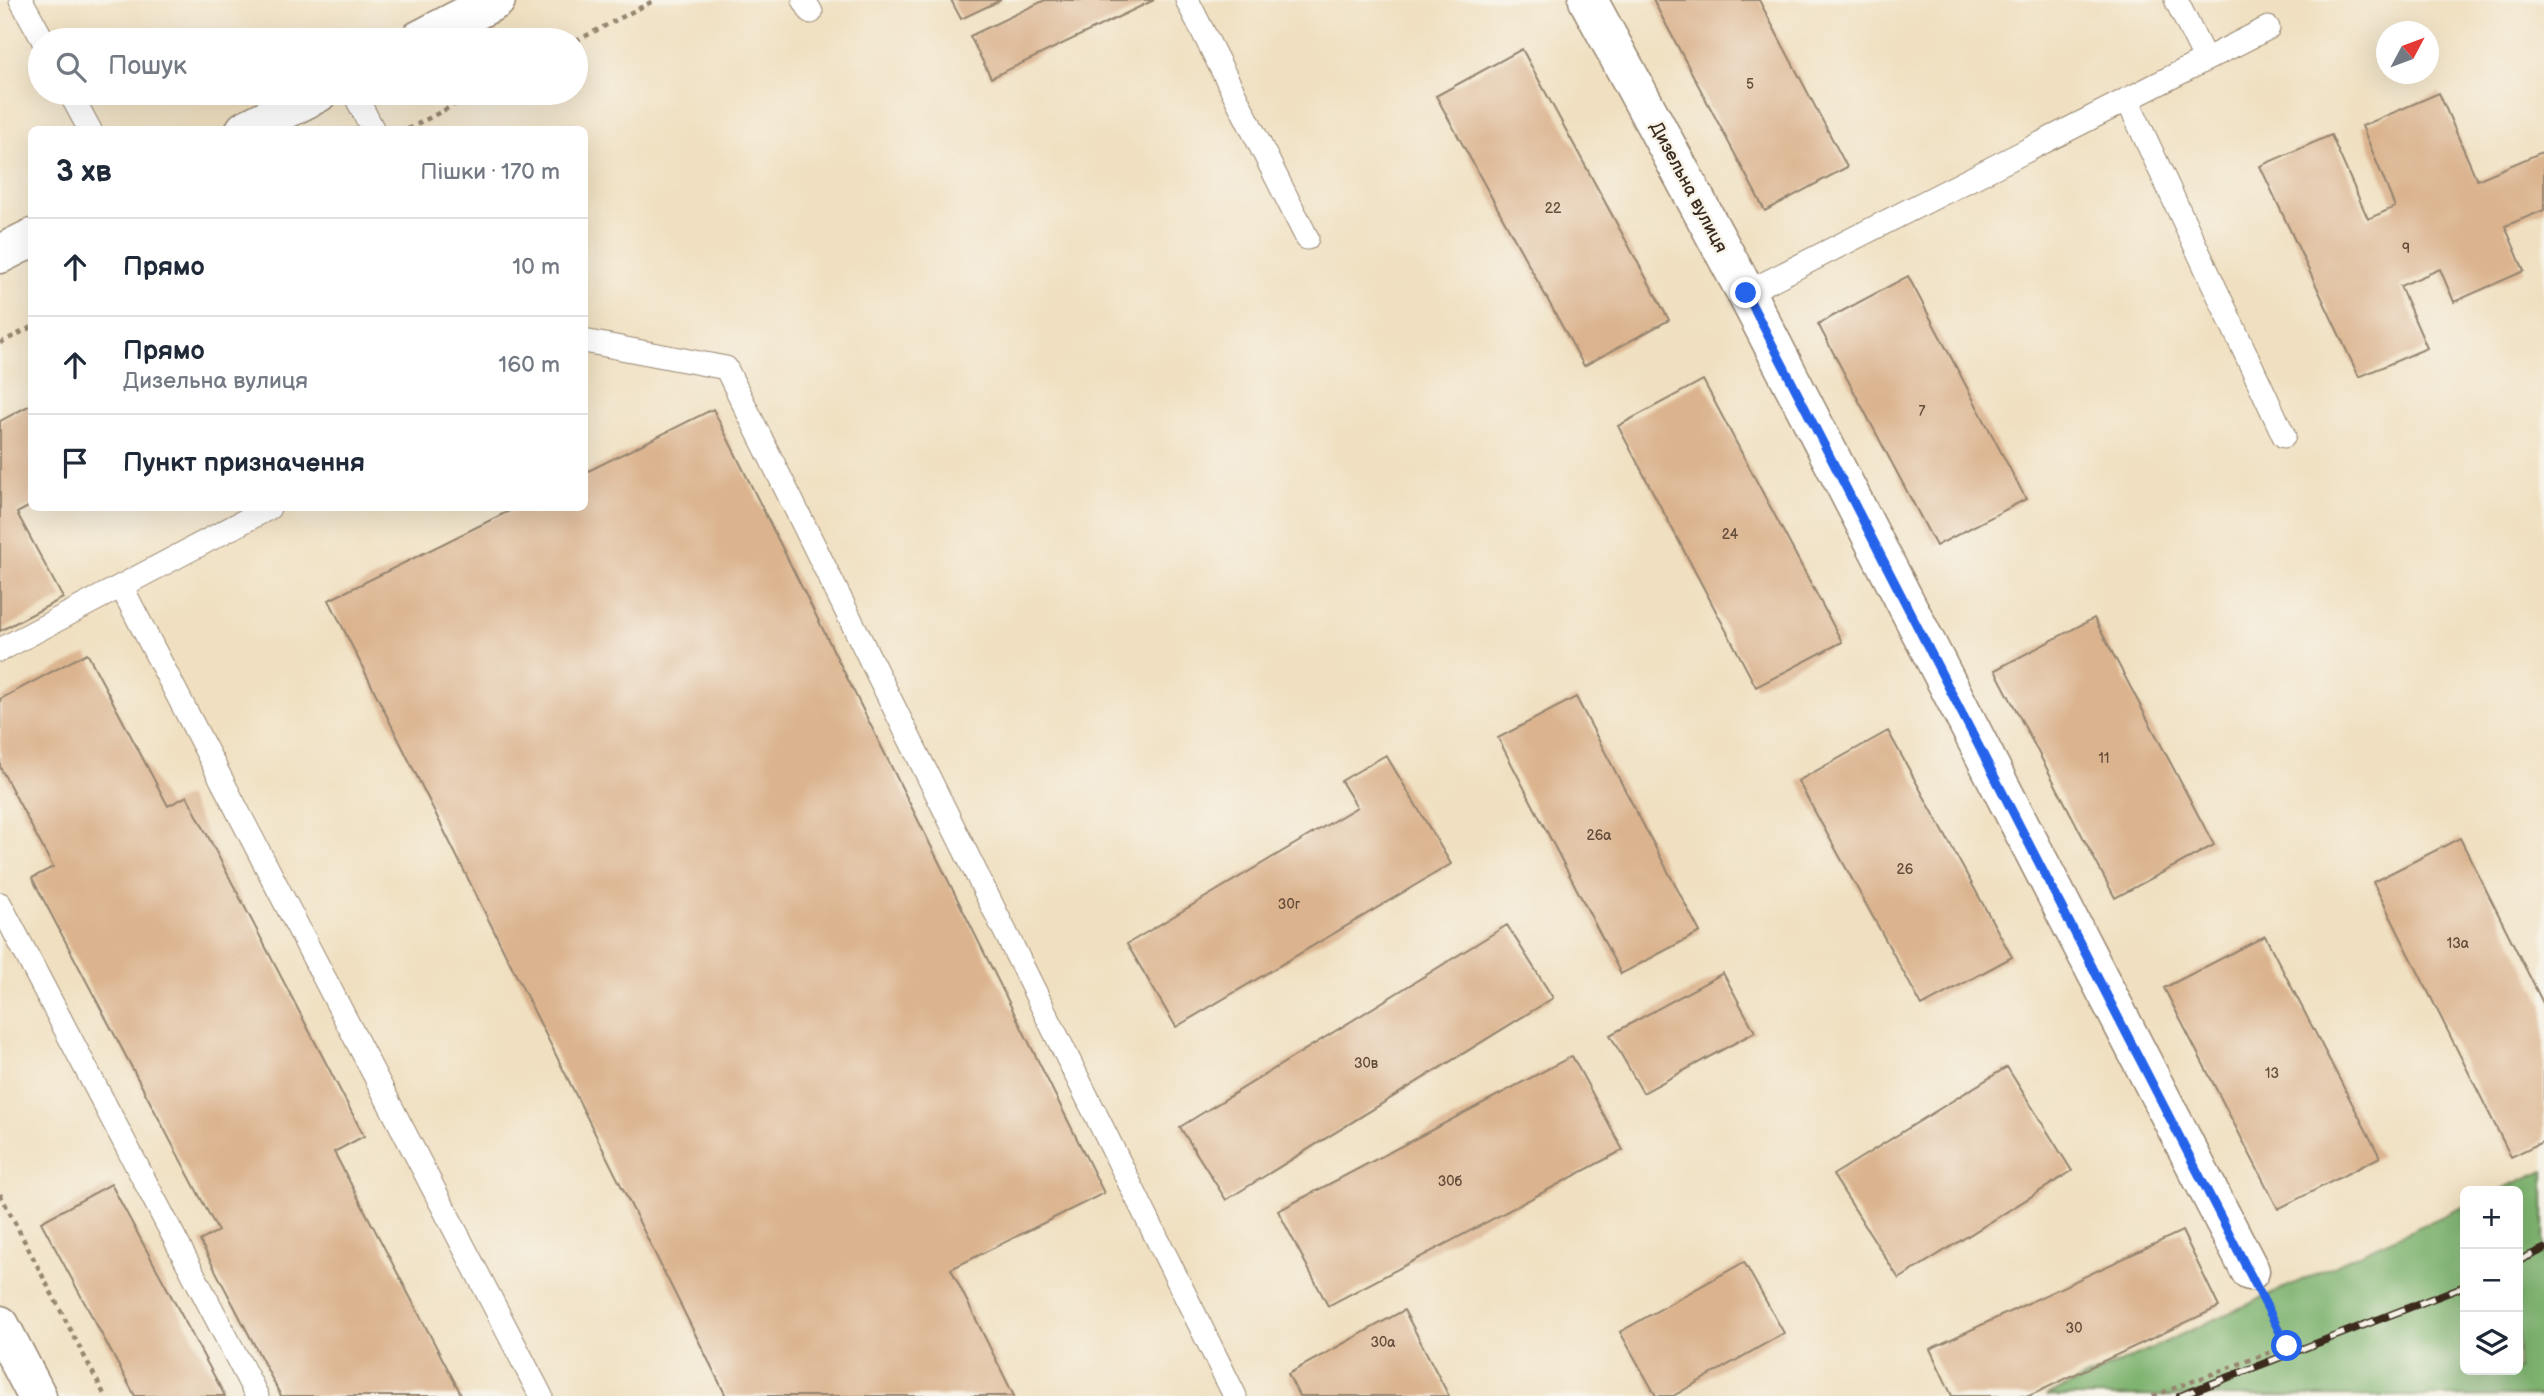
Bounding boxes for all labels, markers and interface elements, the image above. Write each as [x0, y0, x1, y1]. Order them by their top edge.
north arrow [2376, 21, 2439, 84]
search box [28, 28, 588, 105]
icon: search [52, 48, 90, 86]
text: Пошук [108, 51, 187, 82]
house number: 5 [1746, 76, 1754, 93]
street label: Дизельна вулиця [1645, 118, 1732, 256]
text: 3 хв [56, 154, 112, 190]
text: Пішки · 170 m [420, 158, 560, 186]
house number: 22 [1545, 200, 1562, 217]
house number: 9 [2402, 240, 2410, 257]
icon: ahead [56, 248, 94, 286]
text: Прямо [123, 252, 205, 283]
text: 10 m [512, 253, 560, 281]
route end [1730, 277, 1761, 308]
text: Прямо [123, 336, 205, 367]
icon: ahead [56, 346, 94, 384]
text: 160 m [498, 351, 560, 379]
text: Дизельна вулиця [123, 367, 308, 395]
house number: 7 [1919, 403, 1926, 420]
icon: arrive [56, 444, 94, 482]
text: Пункт призначення [123, 448, 365, 479]
house number: 24 [1722, 526, 1739, 543]
house number: 11 [2099, 750, 2109, 767]
house number: 26а [1586, 827, 1612, 844]
house number: 26 [1897, 861, 1914, 878]
house number: 30г [1278, 896, 1301, 913]
house number: 13а [2447, 935, 2470, 952]
house number: 30в [1354, 1055, 1379, 1072]
house number: 13 [2265, 1065, 2279, 1082]
house number: 30б [1438, 1173, 1463, 1190]
map controls [2460, 1186, 2523, 1375]
button: + [2460, 1186, 2523, 1249]
button: − [2460, 1249, 2523, 1312]
button: layers [2460, 1312, 2523, 1375]
house number: 30 [2066, 1320, 2082, 1337]
route start [2271, 1330, 2302, 1361]
house number: 30а [1370, 1334, 1396, 1351]

